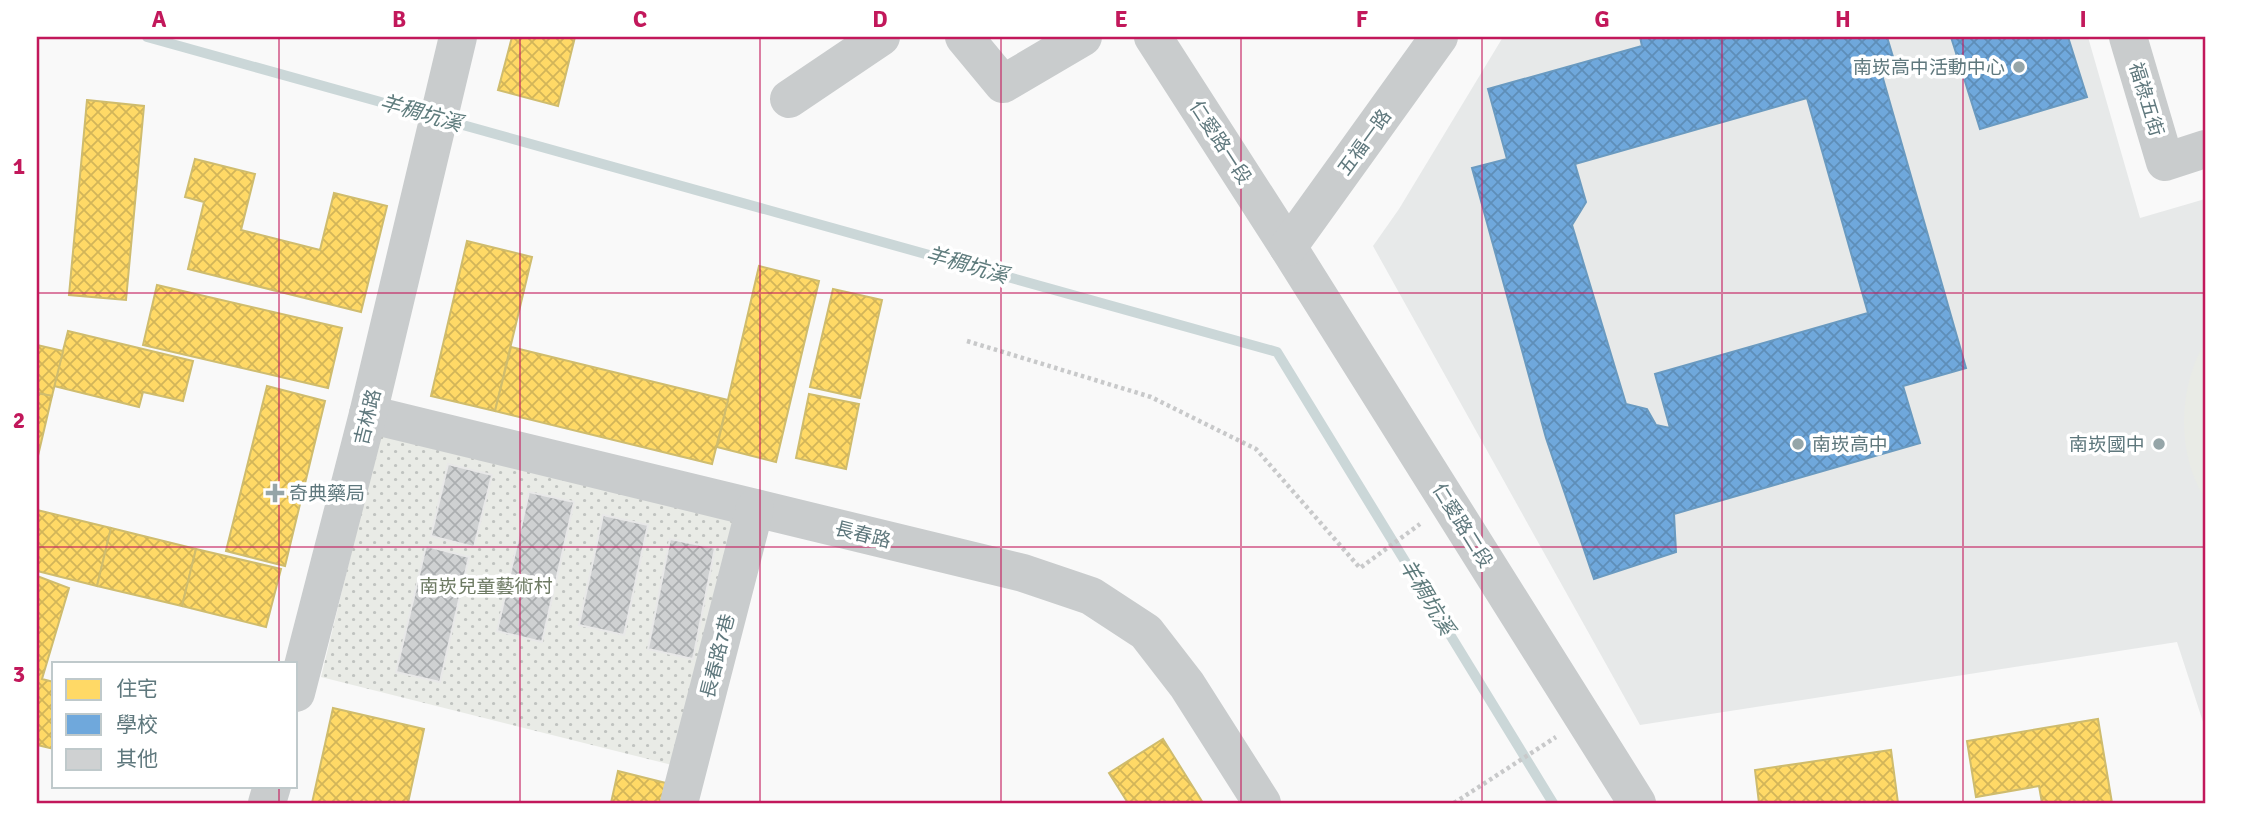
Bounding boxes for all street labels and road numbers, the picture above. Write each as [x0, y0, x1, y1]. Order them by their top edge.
street label: 福祿五街 [2123, 59, 2169, 139]
street label: 仁愛路一段 [1184, 96, 1256, 189]
street label: 五福一路 [1333, 105, 1397, 180]
street label: 吉林路 [349, 387, 387, 448]
street label: 仁愛路二段 [1427, 479, 1498, 572]
street label: 長春路 [832, 516, 893, 554]
street label: 長春路7巷 [696, 611, 740, 701]

